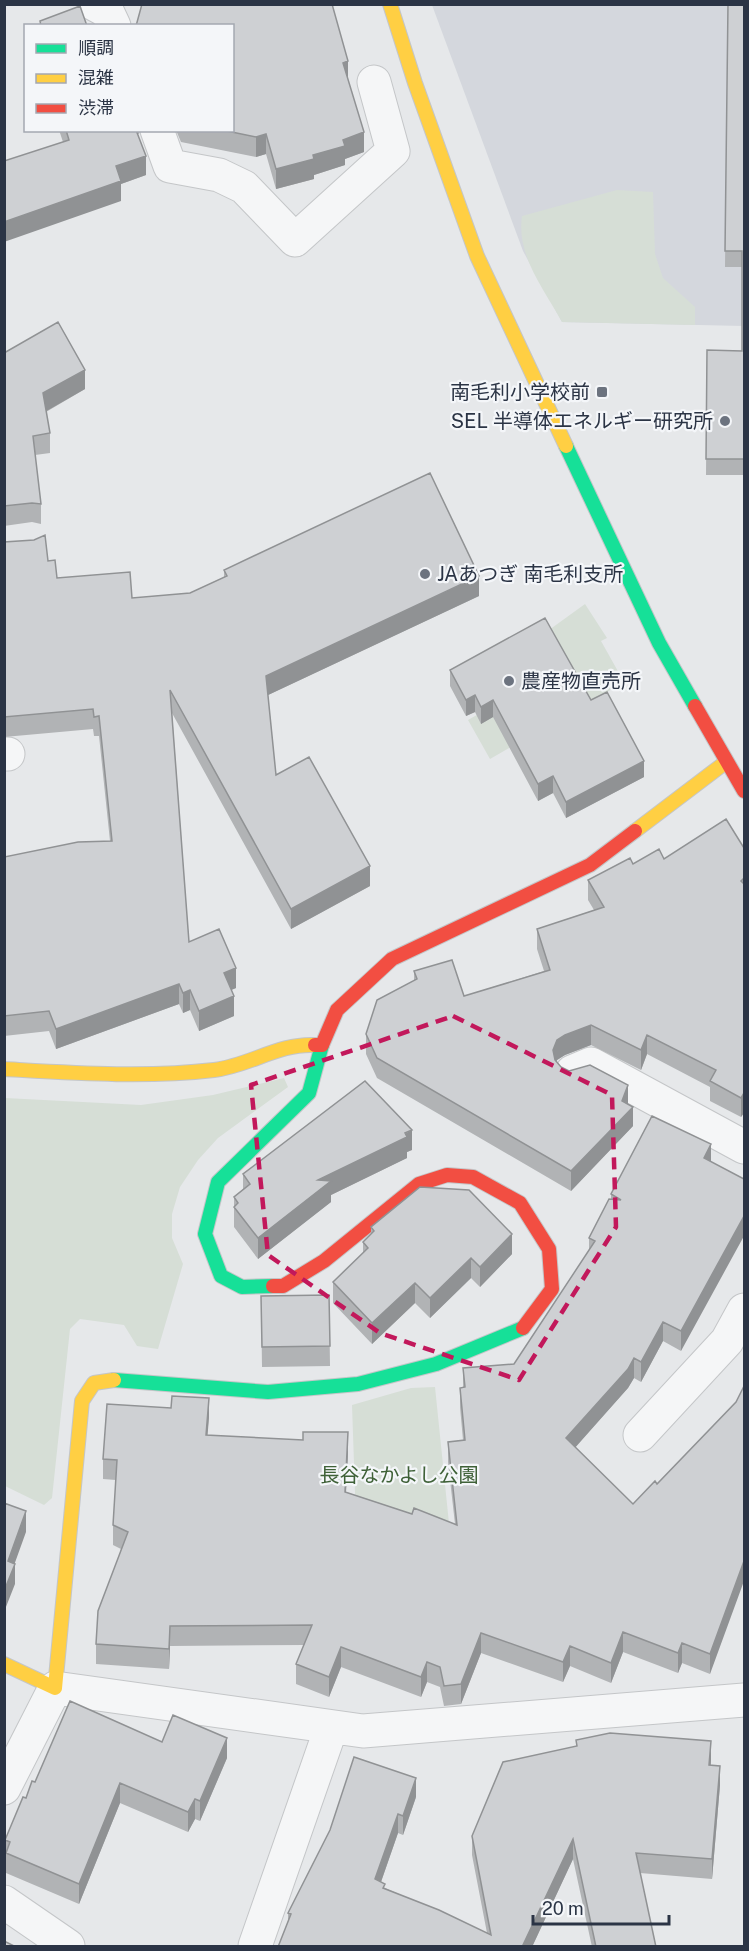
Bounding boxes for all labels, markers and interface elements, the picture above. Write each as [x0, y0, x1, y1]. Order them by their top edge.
legend [24, 24, 234, 132]
text: 順調 [78, 37, 114, 58]
text: 混雑 [78, 67, 114, 88]
text: 渋滞 [78, 97, 114, 118]
place label: 南毛利小学校前 [450, 380, 590, 404]
marker: 南毛利小学校前 [595, 385, 609, 399]
place label: SEL 半導体エネルギー研究所 [451, 409, 713, 433]
marker: SEL 半導体エネルギー研究所 [718, 414, 732, 428]
place label: JAあつぎ 南毛利支所 [437, 562, 623, 586]
marker: JAあつぎ 南毛利支所 [418, 567, 432, 581]
place label: 農産物直売所 [521, 669, 641, 693]
marker: 農産物直売所 [502, 674, 516, 688]
park label: 長谷なかよし公園 [320, 1463, 479, 1487]
scale bar [533, 1888, 670, 1926]
text: 20 m [542, 1898, 584, 1919]

